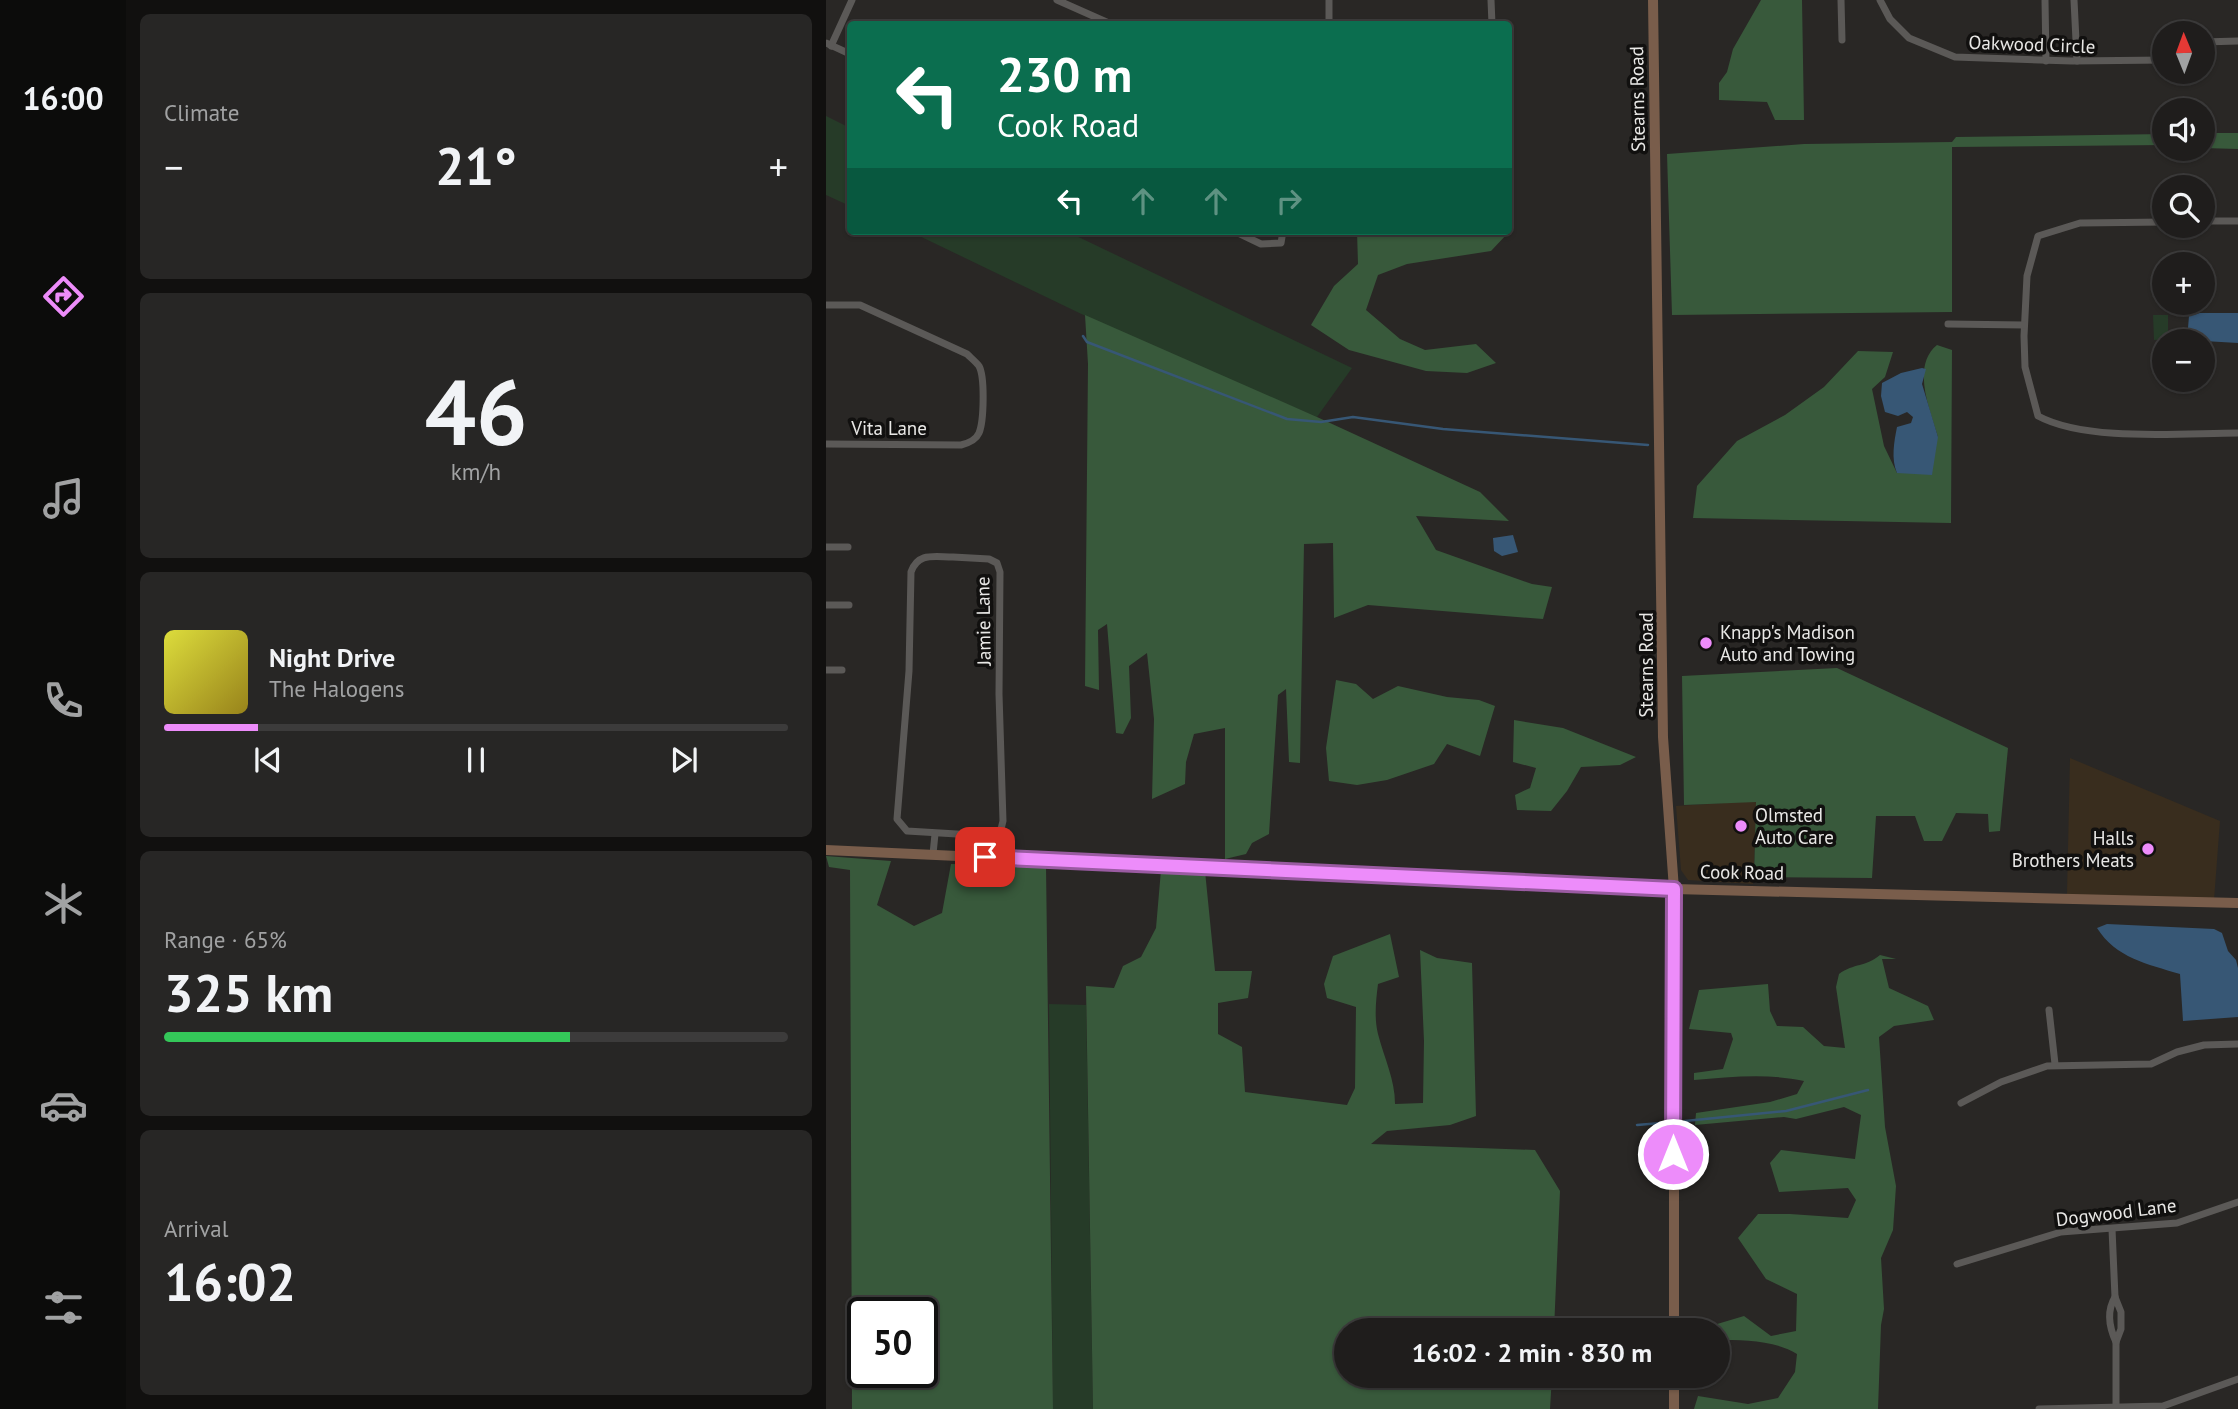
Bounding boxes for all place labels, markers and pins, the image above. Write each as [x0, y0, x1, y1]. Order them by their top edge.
place label: Knapp's Madison Auto and Towing [1720, 620, 1855, 666]
marker: Knapp's Madison Auto and Towing [1698, 635, 1714, 651]
place label: Olmsted Auto Care [1755, 803, 1834, 849]
marker: Olmsted Auto Care [1733, 818, 1749, 834]
place label: Halls Brothers Meats [2012, 826, 2134, 872]
pin [955, 827, 1015, 887]
marker: Halls Brothers Meats [2140, 841, 2156, 857]

